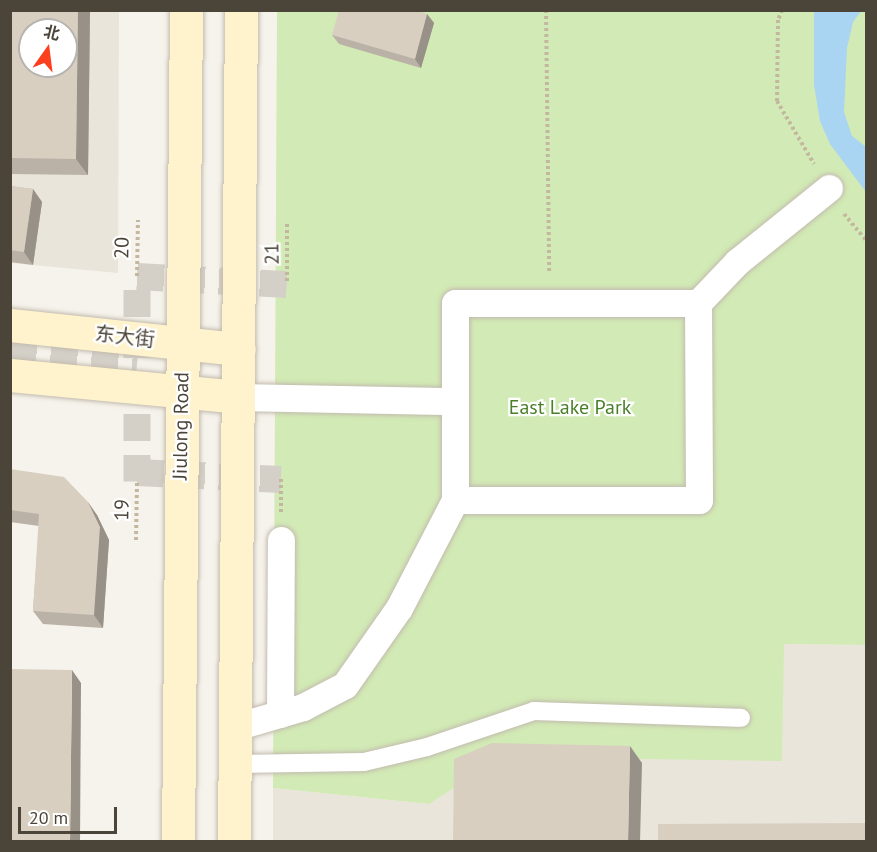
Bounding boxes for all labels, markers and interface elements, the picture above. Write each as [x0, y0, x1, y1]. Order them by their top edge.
north arrow [18, 18, 78, 78]
text: 北 [42, 21, 62, 44]
street label: 20 [110, 237, 134, 259]
street label: 21 [260, 243, 284, 265]
street label: 东大街 [94, 322, 156, 352]
street label: Jiulong Road [168, 372, 194, 480]
park label: East Lake Park [509, 395, 631, 419]
street label: 19 [110, 499, 134, 521]
scale bar [21, 795, 120, 833]
text: 20 m [29, 806, 68, 829]

